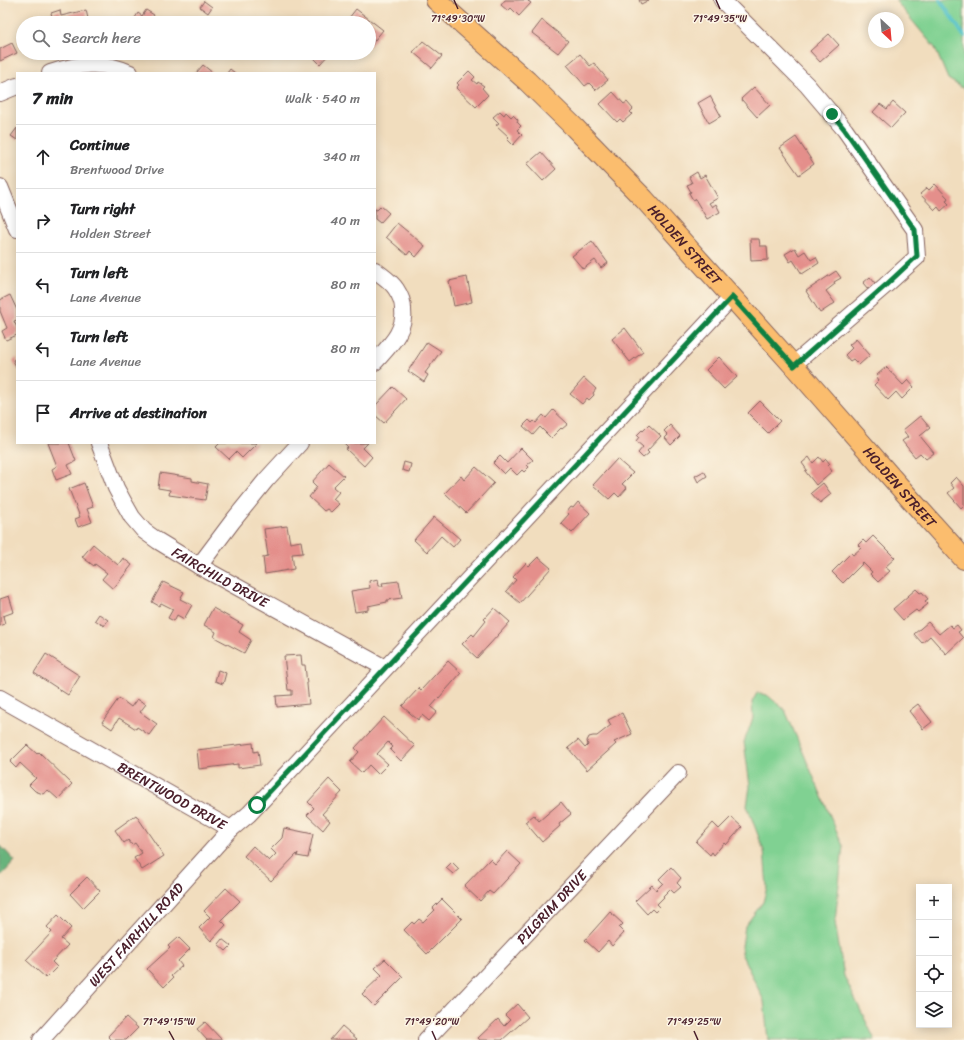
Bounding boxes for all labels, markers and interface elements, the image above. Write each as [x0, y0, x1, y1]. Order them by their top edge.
text: 71°49'30"W [431, 10, 485, 28]
text: 71°49'35"W [693, 10, 747, 28]
north arrow [868, 12, 904, 48]
search box [16, 16, 376, 60]
text: Search here [62, 25, 141, 51]
icon: search [30, 27, 52, 49]
text: 7 min [32, 83, 73, 113]
text: Walk · 540 m [285, 87, 360, 110]
route end [823, 105, 841, 123]
text: Continue [70, 132, 130, 158]
text: 340 m [323, 145, 360, 168]
icon: ahead [32, 146, 54, 168]
text: Brentwood Drive [70, 158, 164, 181]
text: Turn right [70, 196, 135, 222]
street label: HOLDEN STREET [641, 198, 729, 292]
text: 40 m [330, 209, 360, 232]
icon: right [32, 210, 54, 232]
text: Holden Street [70, 222, 151, 245]
text: Turn left [70, 260, 128, 286]
text: 80 m [331, 273, 360, 296]
icon: left [32, 274, 54, 296]
text: Lane Avenue [70, 286, 141, 309]
text: Turn left [70, 324, 128, 350]
text: 80 m [331, 337, 360, 360]
icon: left [32, 338, 54, 360]
text: Lane Avenue [70, 350, 141, 373]
text: Arrive at destination [70, 400, 207, 426]
icon: arrive [32, 402, 54, 424]
street label: HOLDEN STREET [857, 440, 944, 535]
street label: FAIRCHILD DRIVE [167, 540, 275, 615]
street label: BRENTWOOD DRIVE [113, 755, 233, 837]
route start [248, 796, 266, 814]
street label: PILGRIM DRIVE [510, 863, 594, 950]
street label: WEST FAIRHILL ROAD [82, 876, 190, 992]
map controls [916, 884, 952, 1028]
button: + [916, 884, 952, 920]
button: − [916, 920, 952, 956]
button: locate [916, 956, 952, 992]
button: layers [916, 992, 952, 1028]
text: 71°49'15"W [143, 1013, 196, 1031]
text: 71°49'20"W [405, 1013, 459, 1031]
text: 71°49'25"W [667, 1013, 721, 1031]

